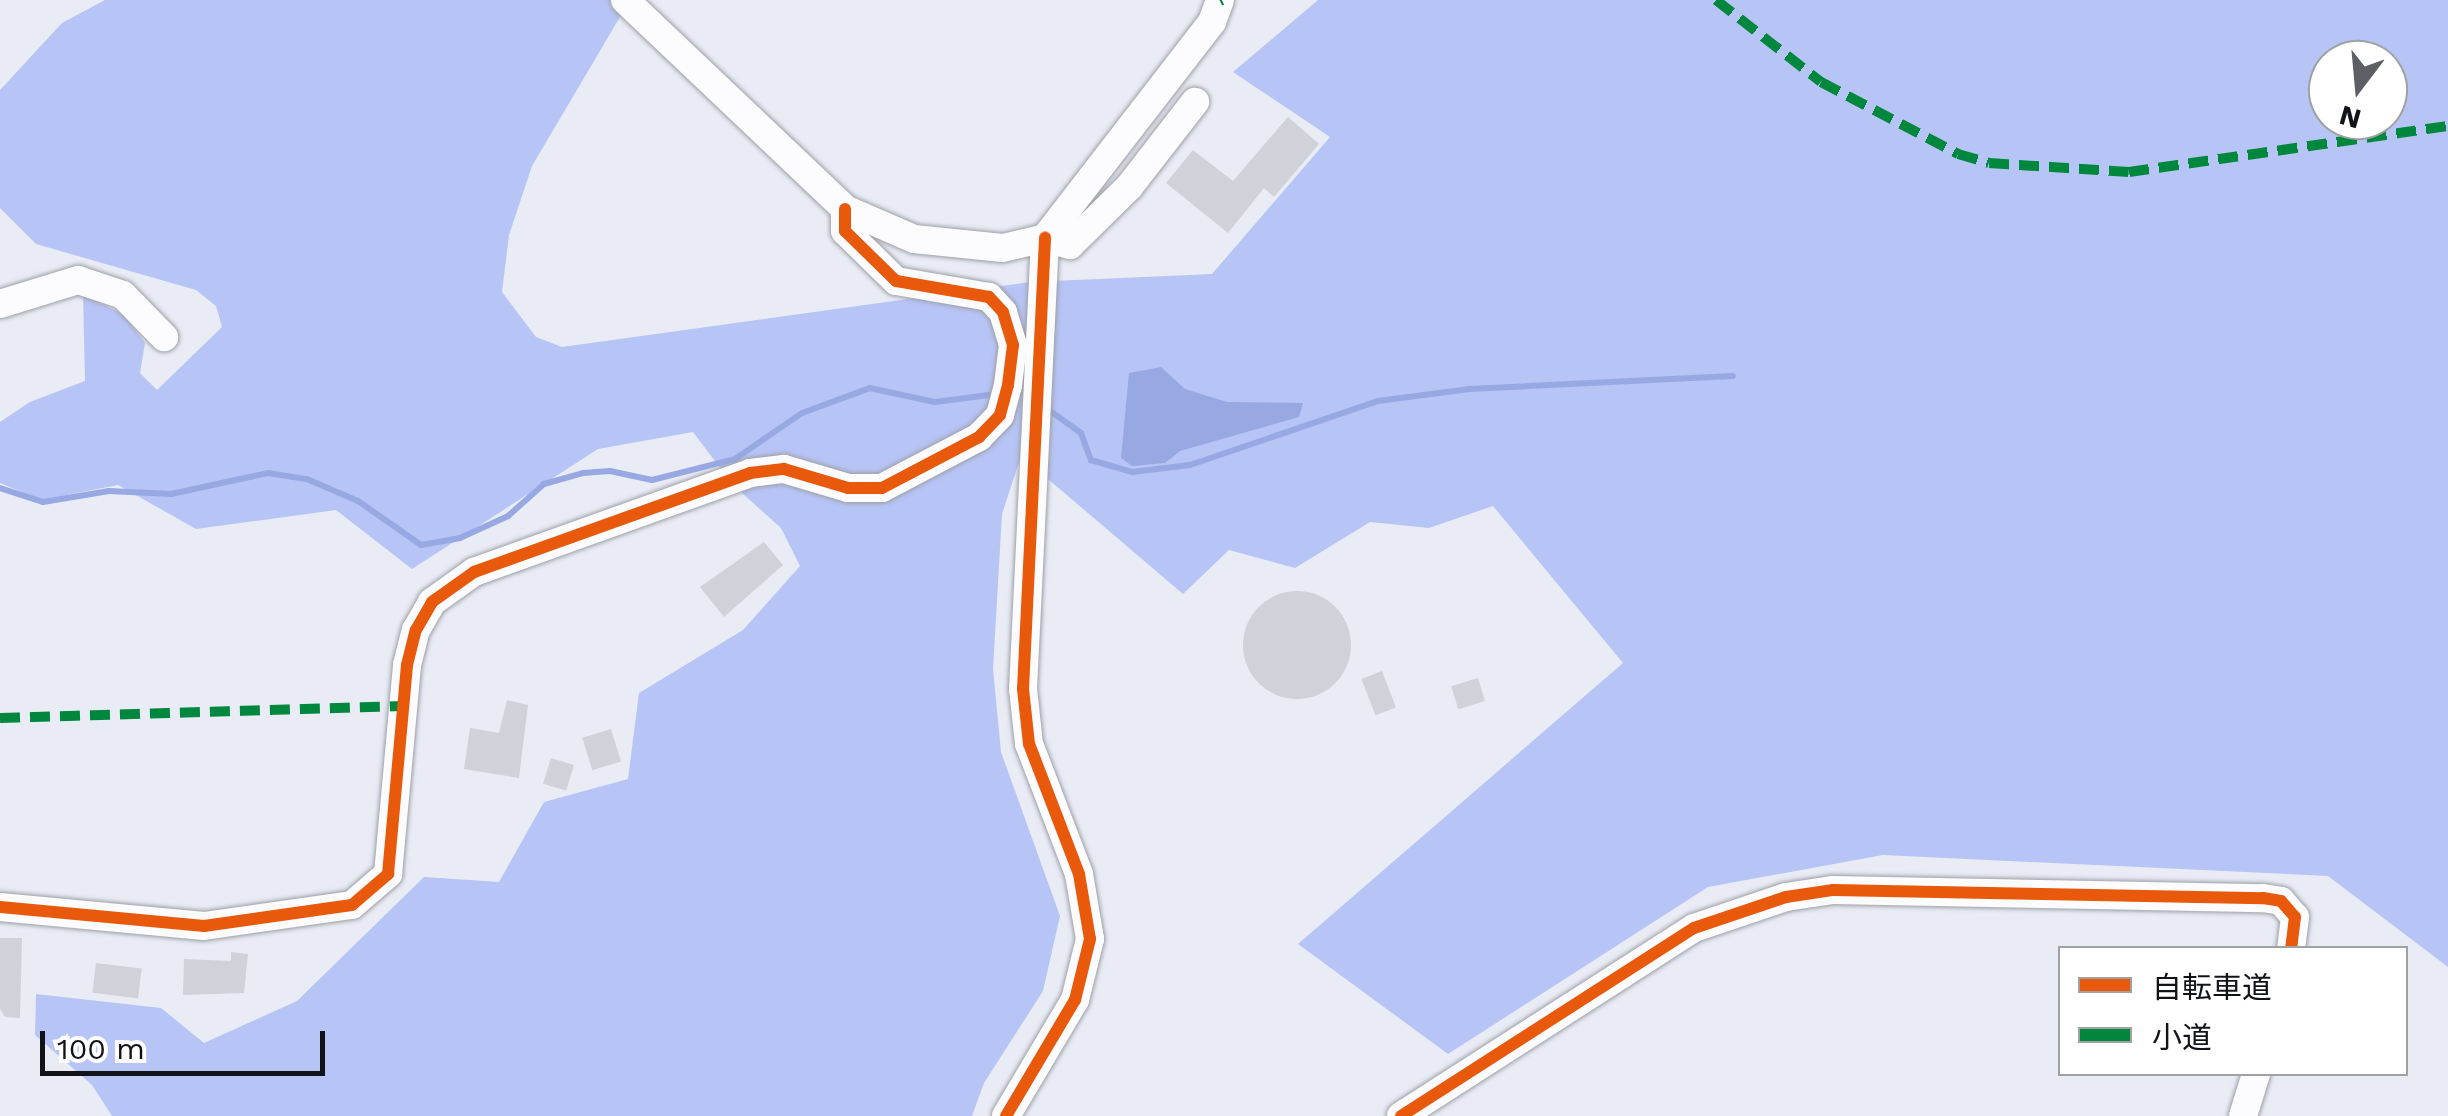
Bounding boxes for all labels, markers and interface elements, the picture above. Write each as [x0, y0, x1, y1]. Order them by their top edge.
north arrow [2308, 40, 2408, 140]
text: N [2336, 99, 2365, 136]
legend [2058, 946, 2408, 1076]
text: 自転車道 [2152, 970, 2272, 1005]
scale bar [45, 1011, 330, 1073]
text: 小道 [2152, 1020, 2212, 1055]
text: 100 m [57, 1031, 145, 1066]

